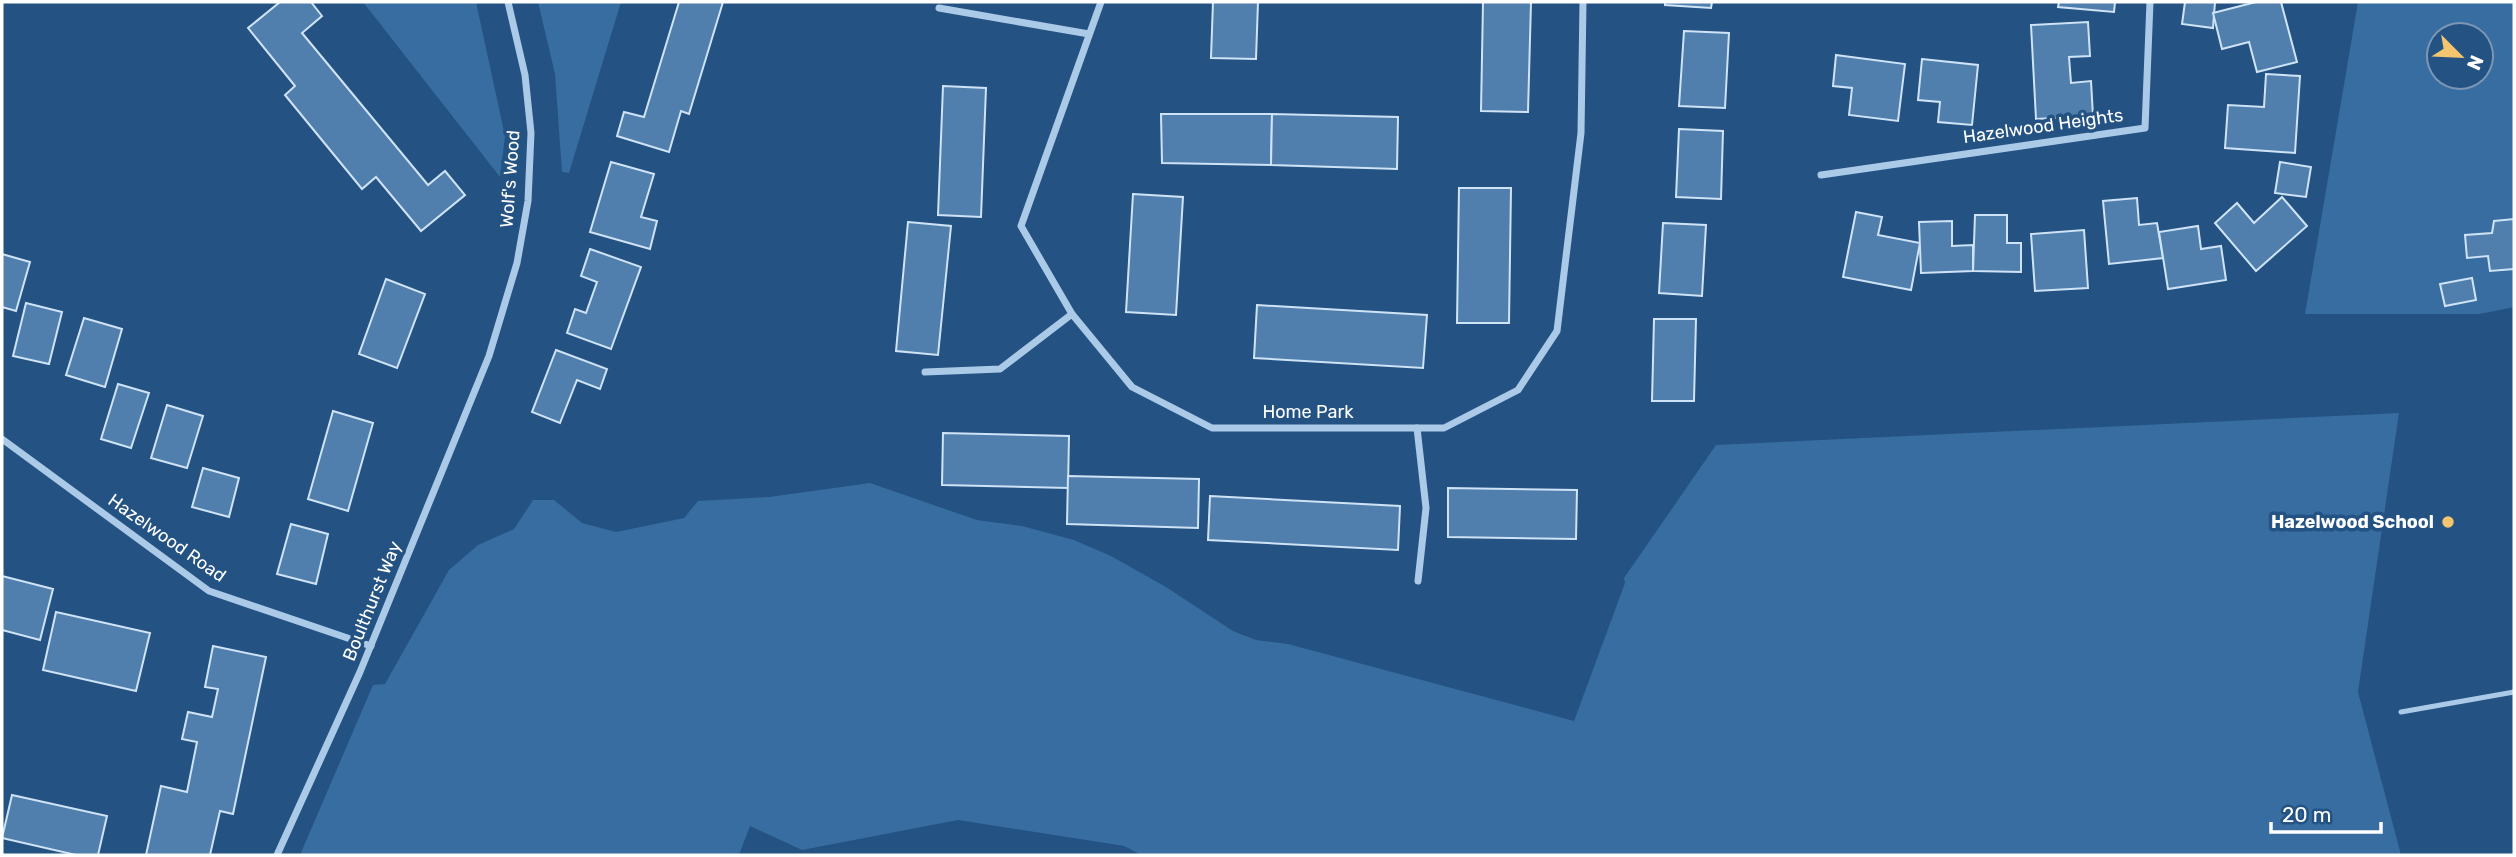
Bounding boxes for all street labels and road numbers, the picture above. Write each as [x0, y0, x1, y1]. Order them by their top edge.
street label: Hazelwood Heights [1962, 104, 2124, 148]
street label: Wolf's Wood [496, 129, 524, 229]
street label: Home Park [1262, 401, 1354, 423]
street label: Hazelwood Road [104, 489, 230, 587]
street label: Boulthurst Way [338, 538, 406, 664]

